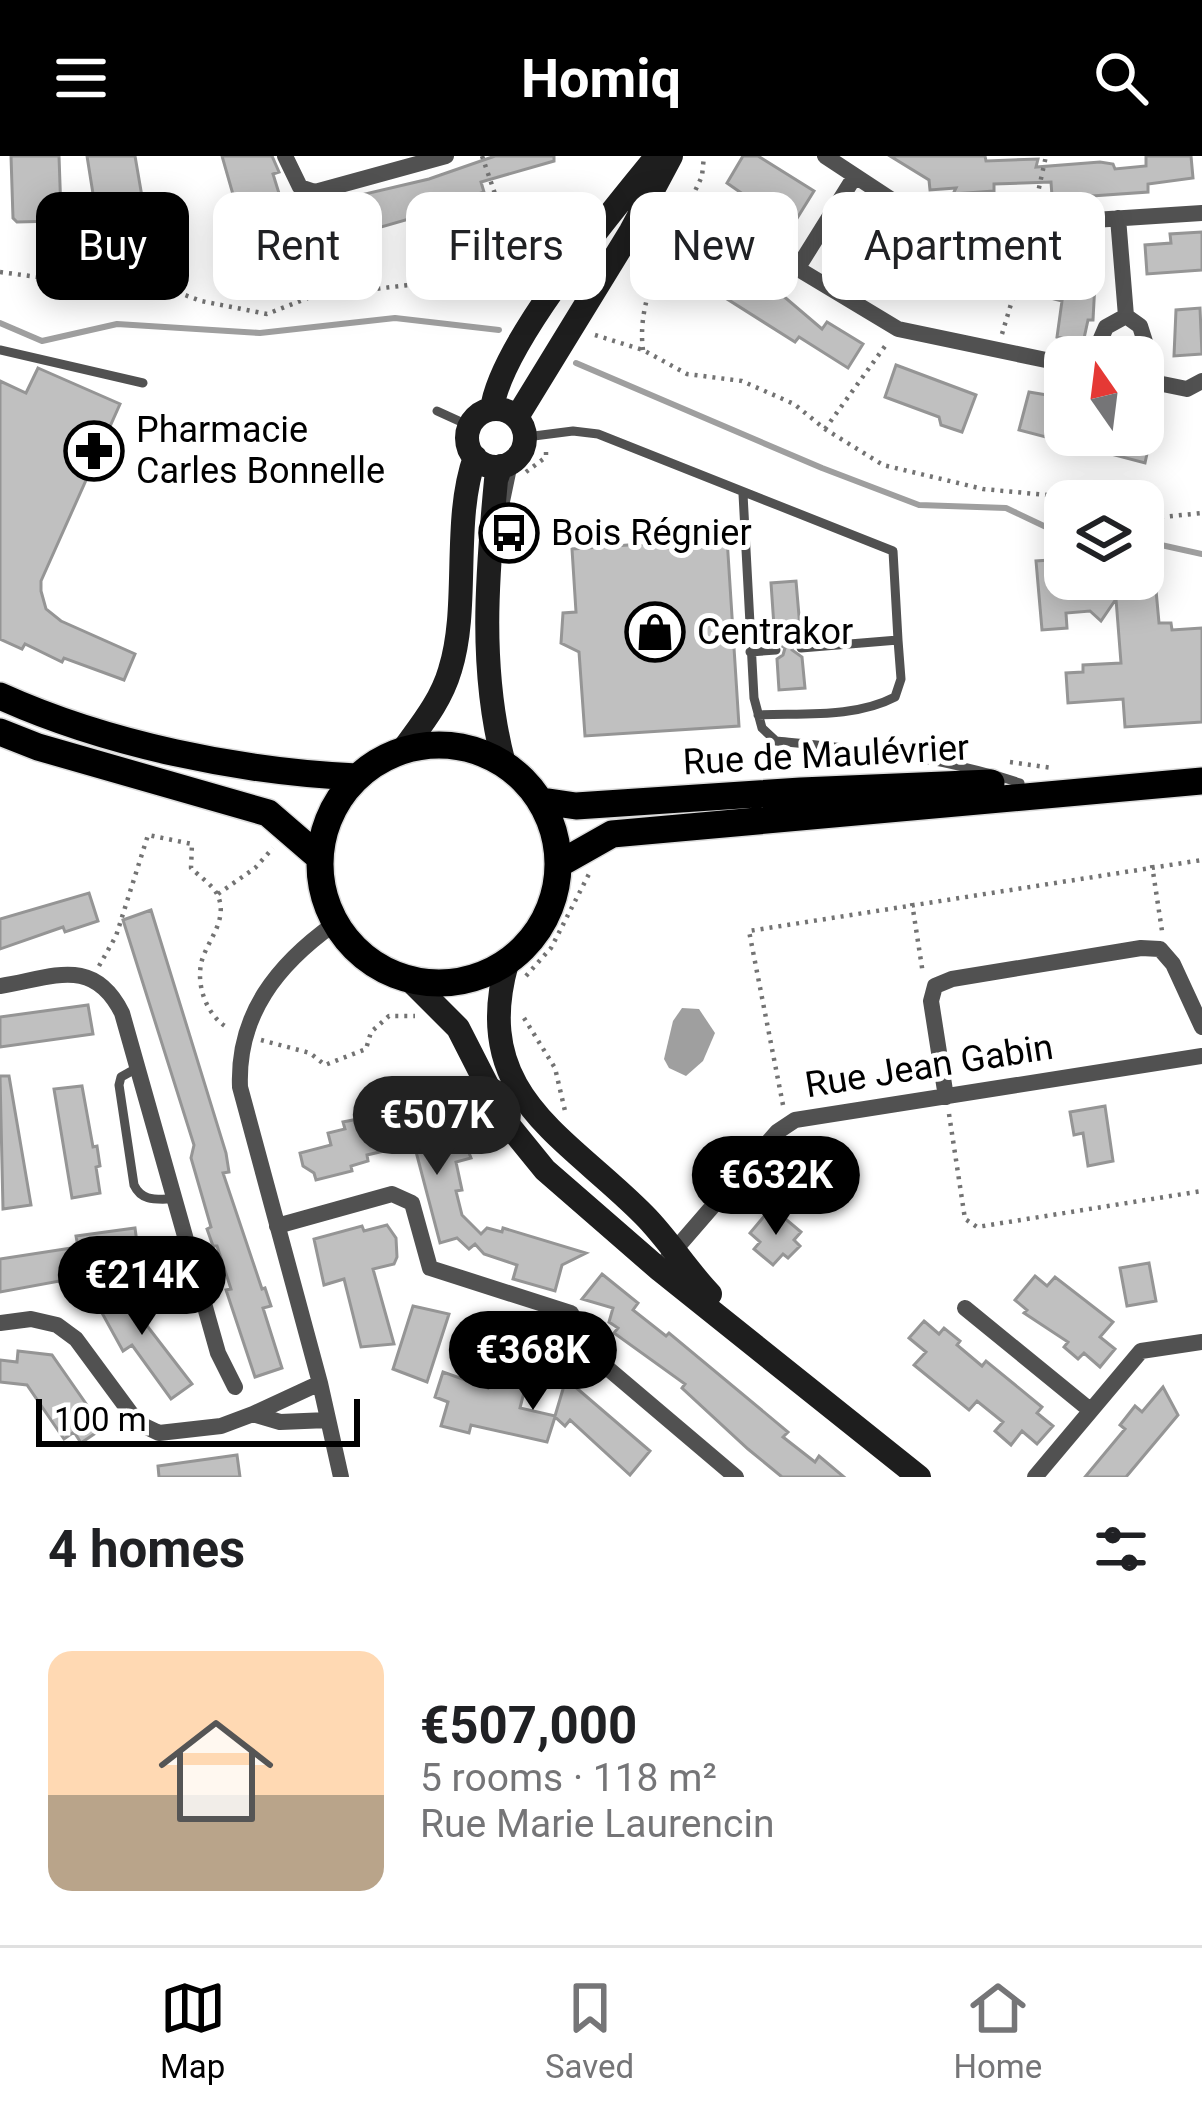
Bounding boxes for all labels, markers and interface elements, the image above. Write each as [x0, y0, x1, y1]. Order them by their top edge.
icon: menu [48, 45, 114, 111]
icon: search [1088, 45, 1154, 111]
text: Homiq [521, 47, 681, 110]
chip: Buy [36, 192, 189, 300]
chip: Rent [213, 192, 382, 300]
chip: Filters [406, 192, 606, 300]
chip: New [630, 192, 798, 300]
chip: Apartment [822, 192, 1105, 300]
north arrow [1044, 336, 1164, 456]
map controls [1044, 336, 1164, 600]
place label: Pharmacie Carles Bonnelle [136, 409, 385, 492]
pharmacy icon: Pharmacie Carles Bonnelle [63, 420, 125, 482]
button: layers [1044, 480, 1164, 600]
bus stop icon: Bois Régnier [478, 502, 540, 564]
place label: Bois Régnier [551, 512, 752, 554]
shop icon: Centrakor [624, 601, 686, 663]
place label: Centrakor [697, 611, 853, 653]
street label: Rue de Maulévrier [682, 727, 970, 783]
street label: Rue Jean Gabin [802, 1026, 1056, 1106]
pin: €507K [353, 1076, 521, 1178]
text: €507K [380, 1092, 494, 1138]
pin: €632K [692, 1136, 860, 1238]
text: €632K [719, 1152, 833, 1198]
pin: €214K [58, 1236, 226, 1338]
text: €214K [85, 1252, 199, 1298]
pin: €368K [449, 1311, 617, 1413]
text: €368K [476, 1327, 590, 1373]
scale bar [36, 1393, 360, 1446]
text: 100 m [54, 1400, 147, 1439]
icon: filters [1088, 1516, 1154, 1582]
text: 4 homes [48, 1520, 245, 1579]
text: €507,000 [420, 1696, 637, 1755]
icon: home [144, 1699, 288, 1843]
text: 5 rooms · 118 m² [420, 1755, 717, 1801]
text: Rue Marie Laurencin [420, 1801, 774, 1847]
tab: Map [160, 1975, 226, 2086]
tab: Saved [545, 1975, 634, 2086]
tab: Home [954, 1975, 1042, 2086]

